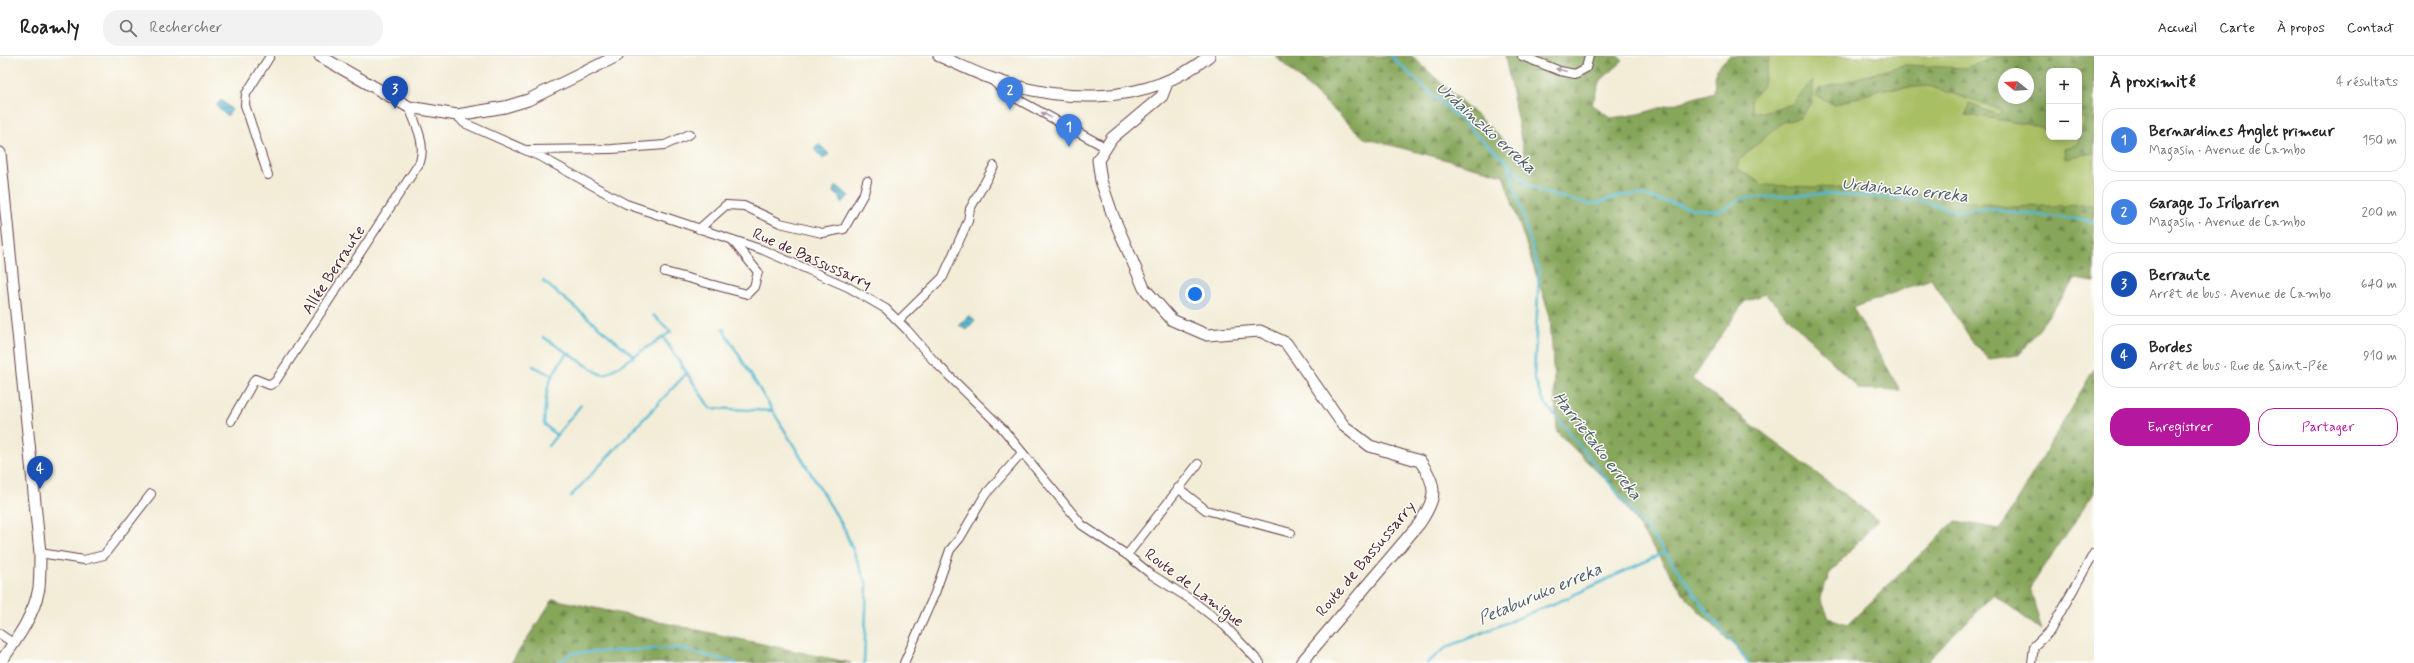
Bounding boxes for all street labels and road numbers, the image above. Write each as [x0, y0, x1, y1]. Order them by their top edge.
street label: Allée Berraute [297, 222, 371, 318]
street label: Rue de Bassussarry [749, 223, 875, 295]
street label: Route de Bassussarry [1311, 497, 1421, 621]
street label: Route de Lamigue [1140, 544, 1248, 633]

